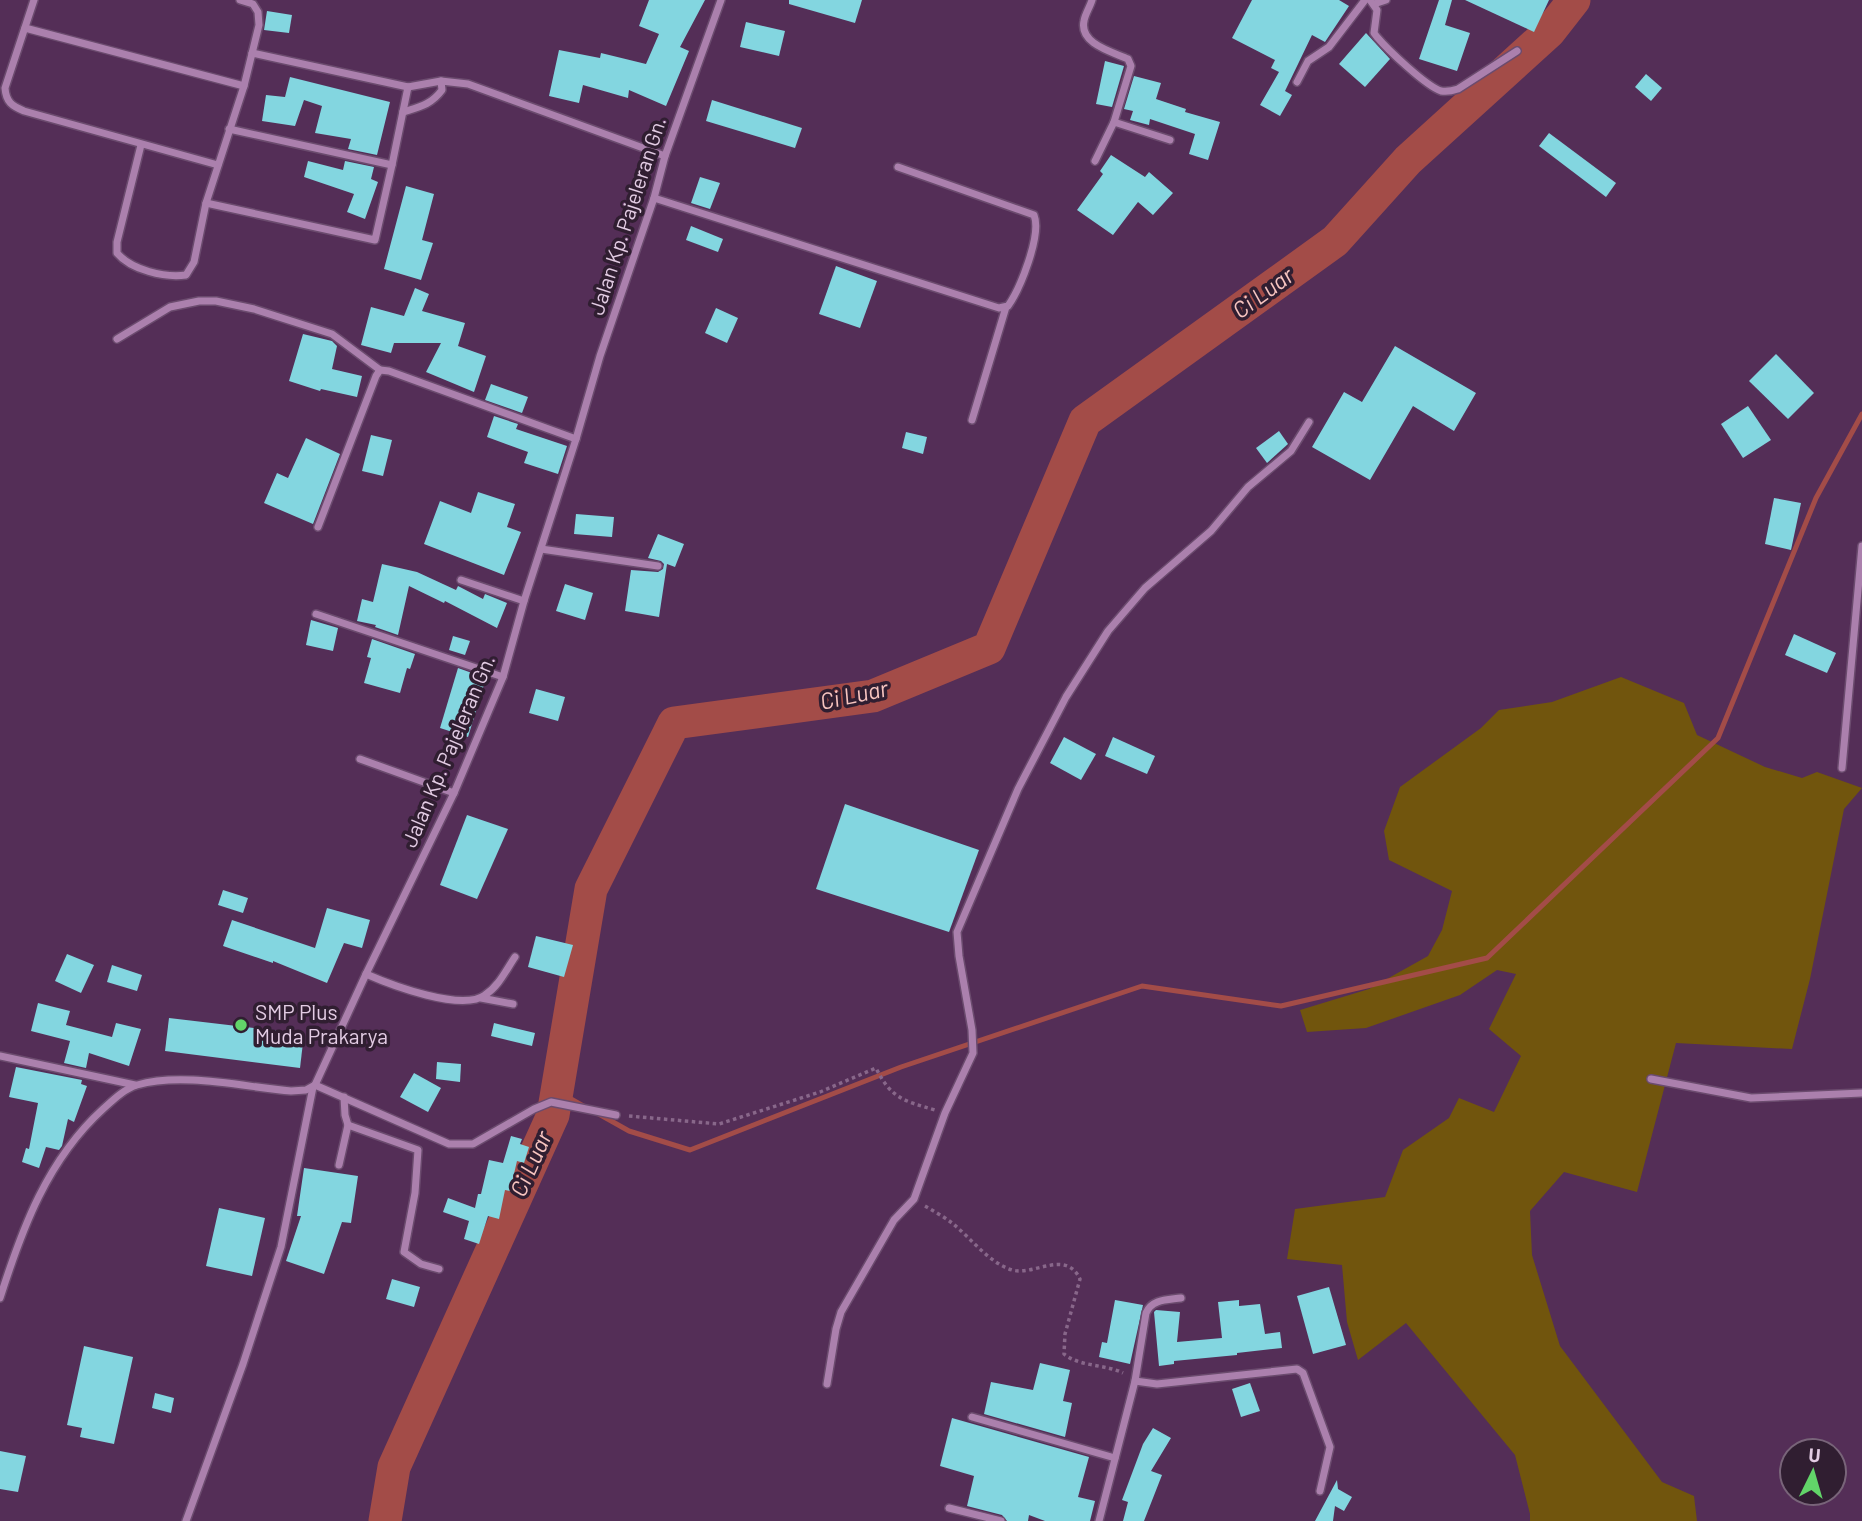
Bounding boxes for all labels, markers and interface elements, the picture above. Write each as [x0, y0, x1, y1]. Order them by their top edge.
street label: Jalan Kp. Pajeleran Gn. [583, 113, 670, 318]
water label: Ci Luar [1226, 260, 1299, 324]
street label: Jalan Kp. Pajeleran Gn. [396, 650, 500, 851]
water label: Ci Luar [817, 673, 891, 715]
place label: SMP Plus Muda Prakarya [255, 999, 388, 1048]
marker: SMP Plus Muda Prakarya [233, 1017, 249, 1033]
water label: Ci Luar [503, 1126, 557, 1201]
north arrow [1778, 1437, 1848, 1507]
text: U [1808, 1443, 1821, 1467]

